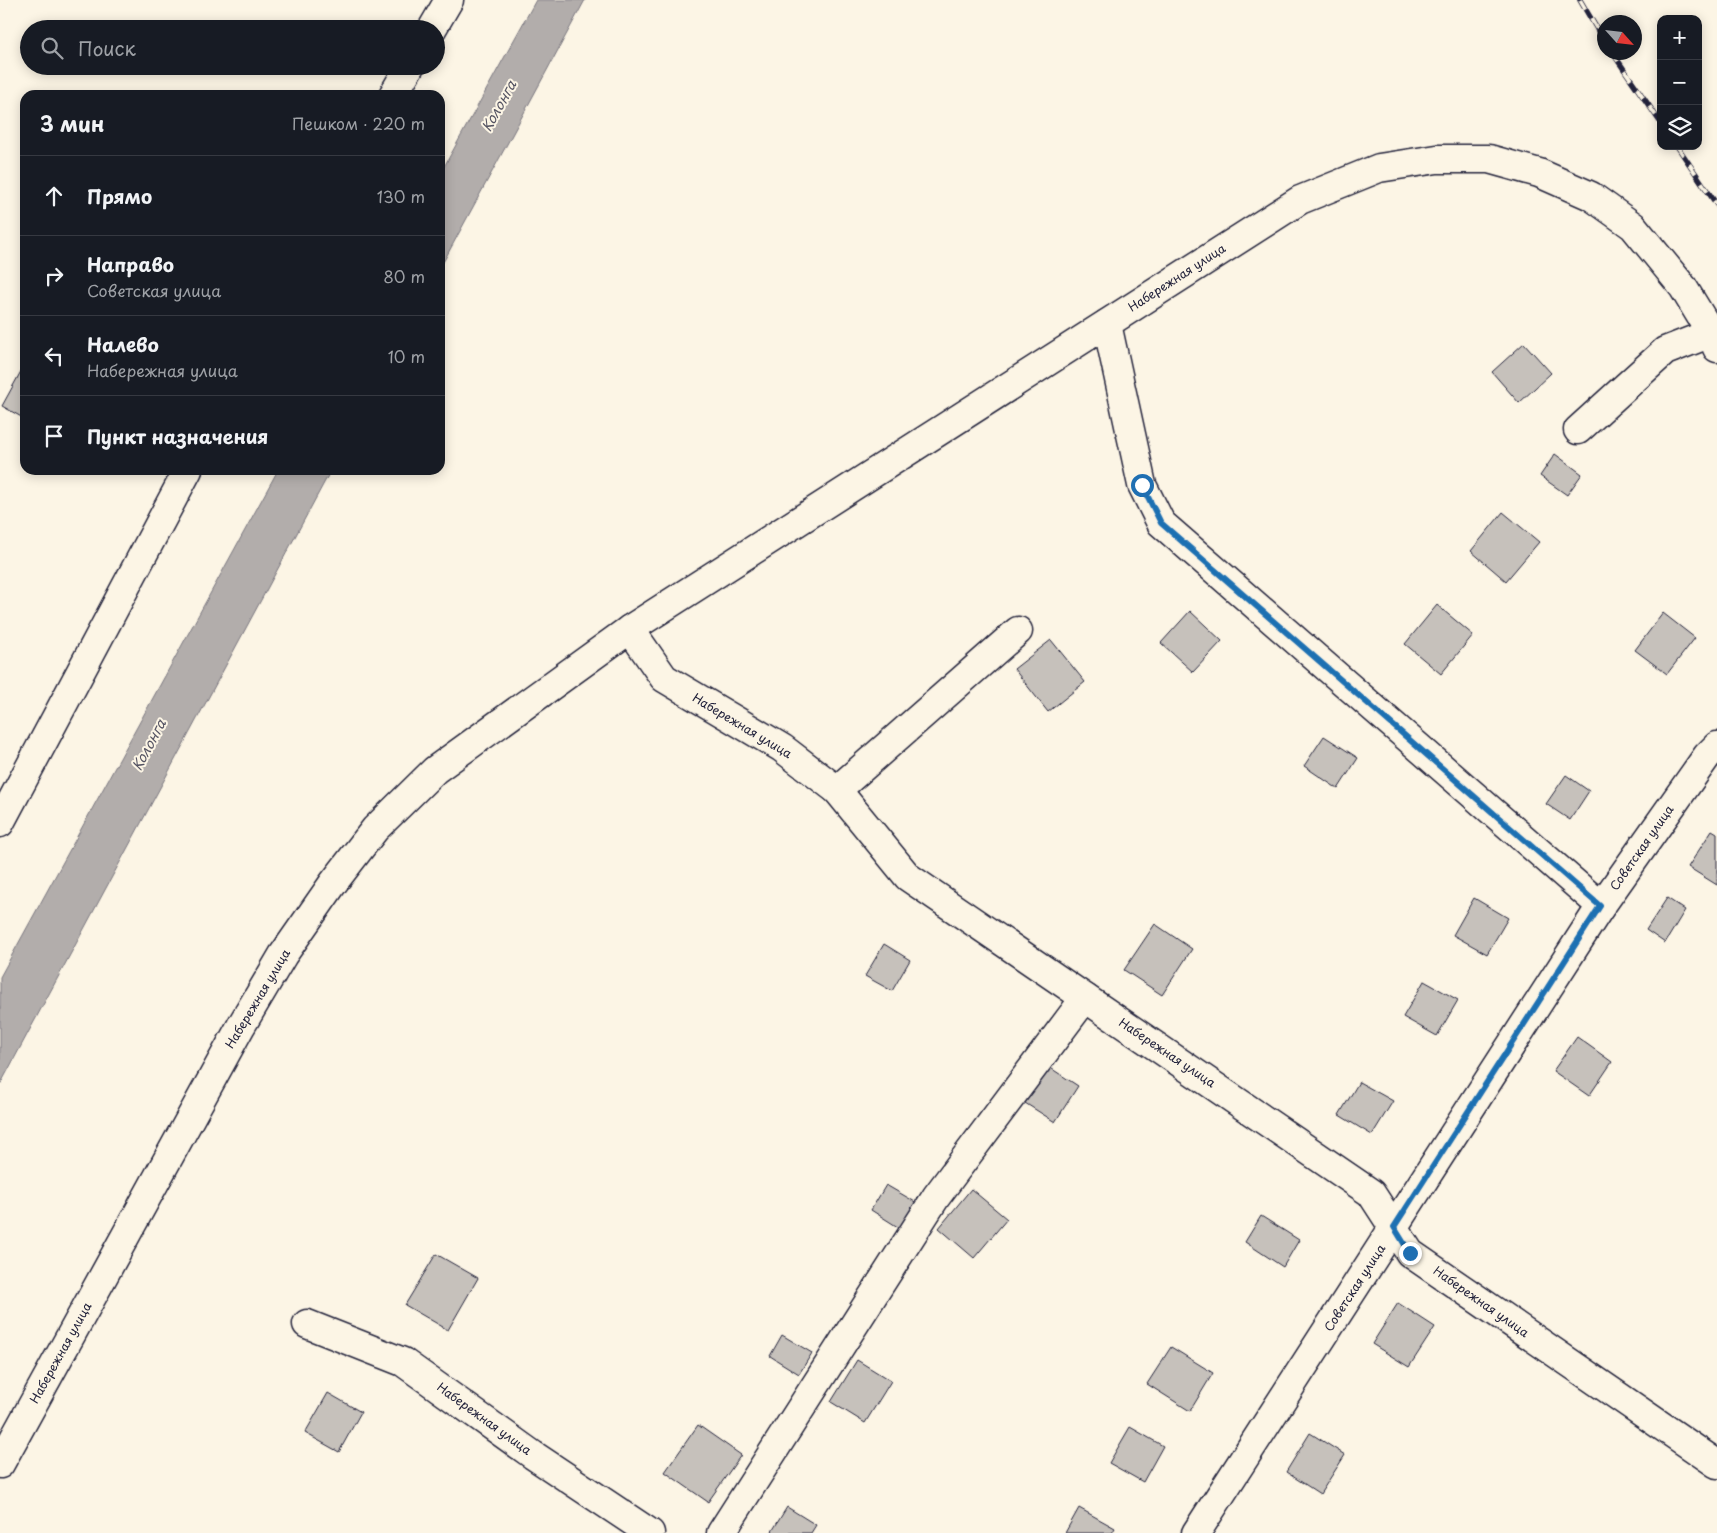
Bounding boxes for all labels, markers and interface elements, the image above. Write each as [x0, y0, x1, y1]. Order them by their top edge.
north arrow [1597, 15, 1642, 60]
map controls [1657, 15, 1702, 150]
button: + [1657, 15, 1702, 60]
search box [20, 20, 445, 75]
icon: search [38, 34, 66, 62]
text: Поиск [78, 34, 136, 62]
button: − [1657, 60, 1702, 105]
water label: Колонга [476, 75, 522, 135]
button: layers [1657, 105, 1702, 150]
text: 3 мин [40, 107, 104, 139]
text: Пешком · 220 m [292, 111, 425, 135]
icon: ahead [40, 182, 68, 210]
text: Прямо [87, 182, 152, 210]
text: 130 m [377, 184, 425, 208]
street label: Набережная улица [1124, 239, 1229, 316]
text: Направо [87, 250, 174, 278]
icon: right [40, 262, 68, 290]
text: 80 m [383, 264, 425, 288]
text: Советская улица [87, 278, 221, 302]
text: Налево [87, 330, 159, 358]
icon: left [40, 342, 68, 370]
text: 10 m [388, 344, 425, 368]
text: Набережная улица [87, 358, 238, 382]
icon: arrive [40, 422, 68, 450]
text: Пункт назначения [87, 422, 268, 450]
route start [1131, 474, 1154, 497]
street label: Набережная улица [689, 688, 796, 762]
water label: Колонга [126, 714, 171, 774]
street label: Советская улица [1605, 801, 1678, 894]
street label: Набережная улица [220, 945, 294, 1052]
street label: Набережная улица [1116, 1013, 1220, 1092]
street label: Советская улица [1319, 1240, 1389, 1335]
route end [1399, 1242, 1422, 1265]
street label: Набережная улица [1430, 1261, 1533, 1341]
street label: Набережная улица [25, 1298, 96, 1406]
street label: Набережная улица [434, 1378, 536, 1459]

